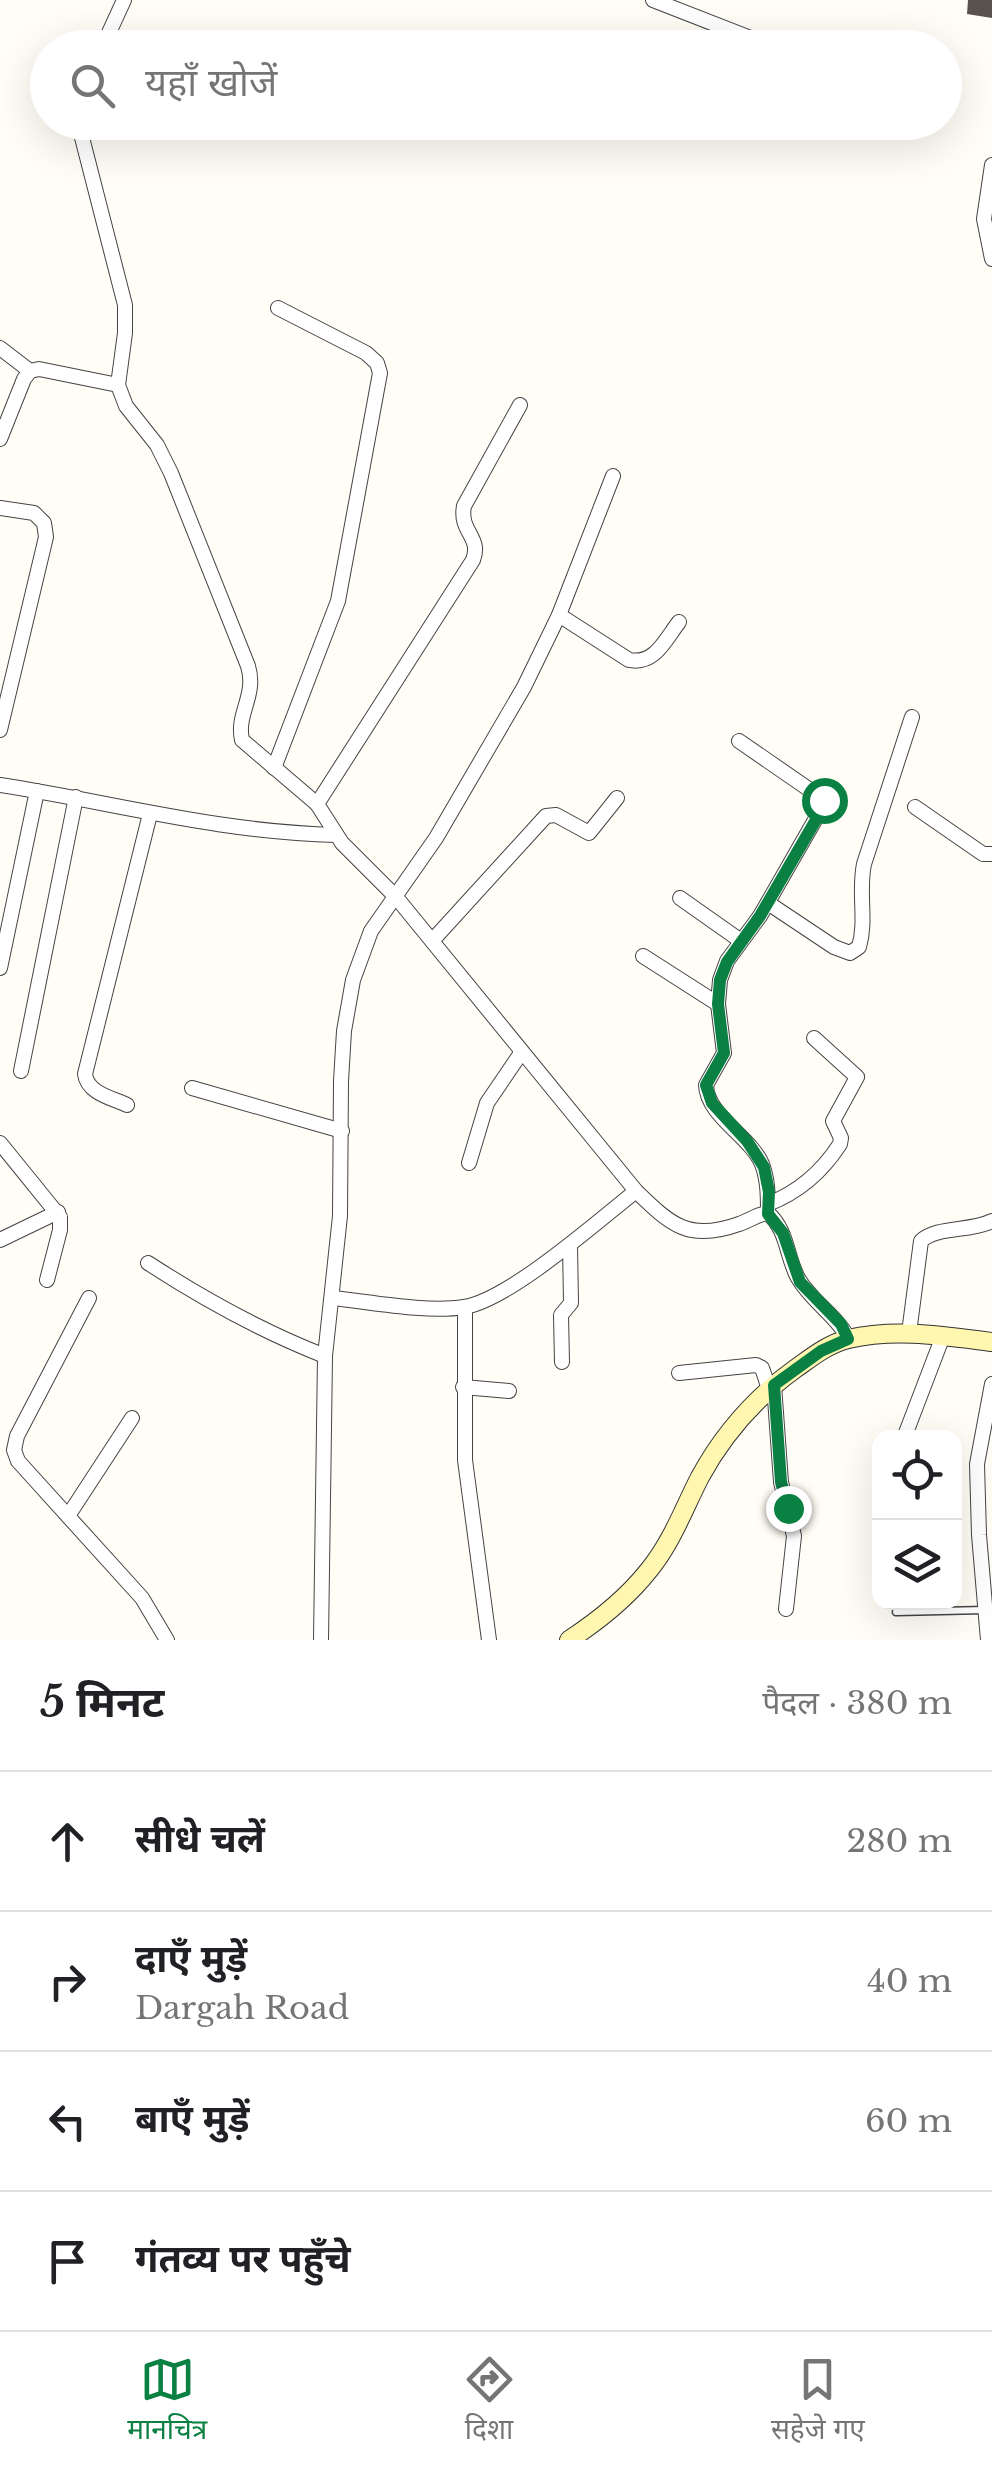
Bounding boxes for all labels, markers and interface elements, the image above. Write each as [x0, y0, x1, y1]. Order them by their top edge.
search box [30, 30, 962, 140]
icon: search [65, 58, 120, 113]
text: यहाँ खोजें [145, 59, 277, 106]
route start [802, 778, 848, 824]
map controls [872, 1430, 962, 1610]
button: locate [872, 1430, 962, 1520]
route end [766, 1486, 812, 1532]
button: layers [872, 1520, 962, 1610]
text: 5 मिनट [40, 1676, 164, 1728]
text: पैदल · 380 m [762, 1683, 952, 1723]
icon: ahead [40, 1814, 95, 1869]
text: सीधे चलें [135, 1815, 265, 1862]
text: 280 m [847, 1821, 952, 1861]
text: दाएँ मुड़ें [135, 1935, 247, 1982]
icon: right [40, 1954, 95, 2009]
text: 40 m [867, 1961, 952, 2001]
text: Dargah Road [135, 1988, 349, 2028]
icon: left [40, 2094, 95, 2149]
text: बाएँ मुड़ें [135, 2095, 249, 2142]
text: 60 m [865, 2101, 952, 2141]
icon: arrive [40, 2234, 95, 2289]
text: गंतव्य पर पहुँचे [135, 2235, 351, 2282]
tab: मानचित्र [127, 2352, 207, 2450]
tab: दिशा [462, 2352, 517, 2450]
tab: सहेजे गए [771, 2352, 865, 2450]

